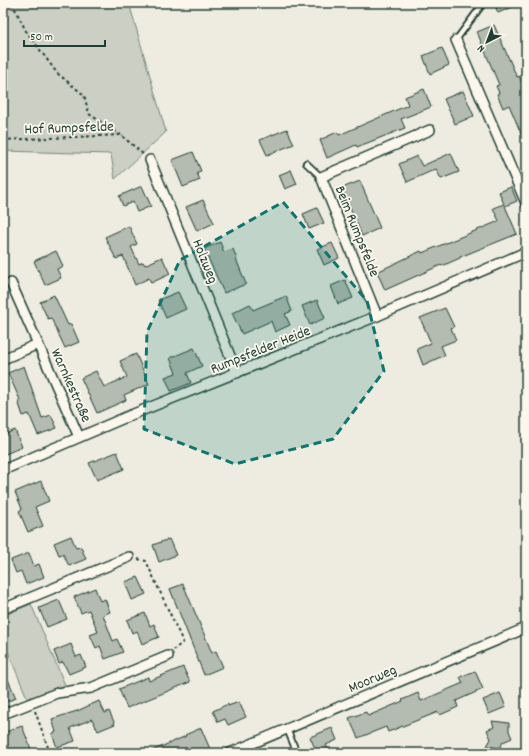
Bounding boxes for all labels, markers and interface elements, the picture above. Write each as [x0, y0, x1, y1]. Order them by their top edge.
scale bar [24, 22, 105, 48]
north arrow [467, 22, 507, 62]
text: 50 m [30, 29, 53, 46]
text: N [474, 40, 489, 56]
street label: Hof Rumpsfelde [24, 116, 115, 142]
street label: Beim Rumpsfelde [328, 183, 385, 281]
street label: Holzweg [185, 236, 223, 287]
street label: Rumpsfelder Heide [207, 321, 314, 381]
street label: Warnkestraße [44, 345, 96, 427]
street label: Moorweg [345, 660, 400, 700]

